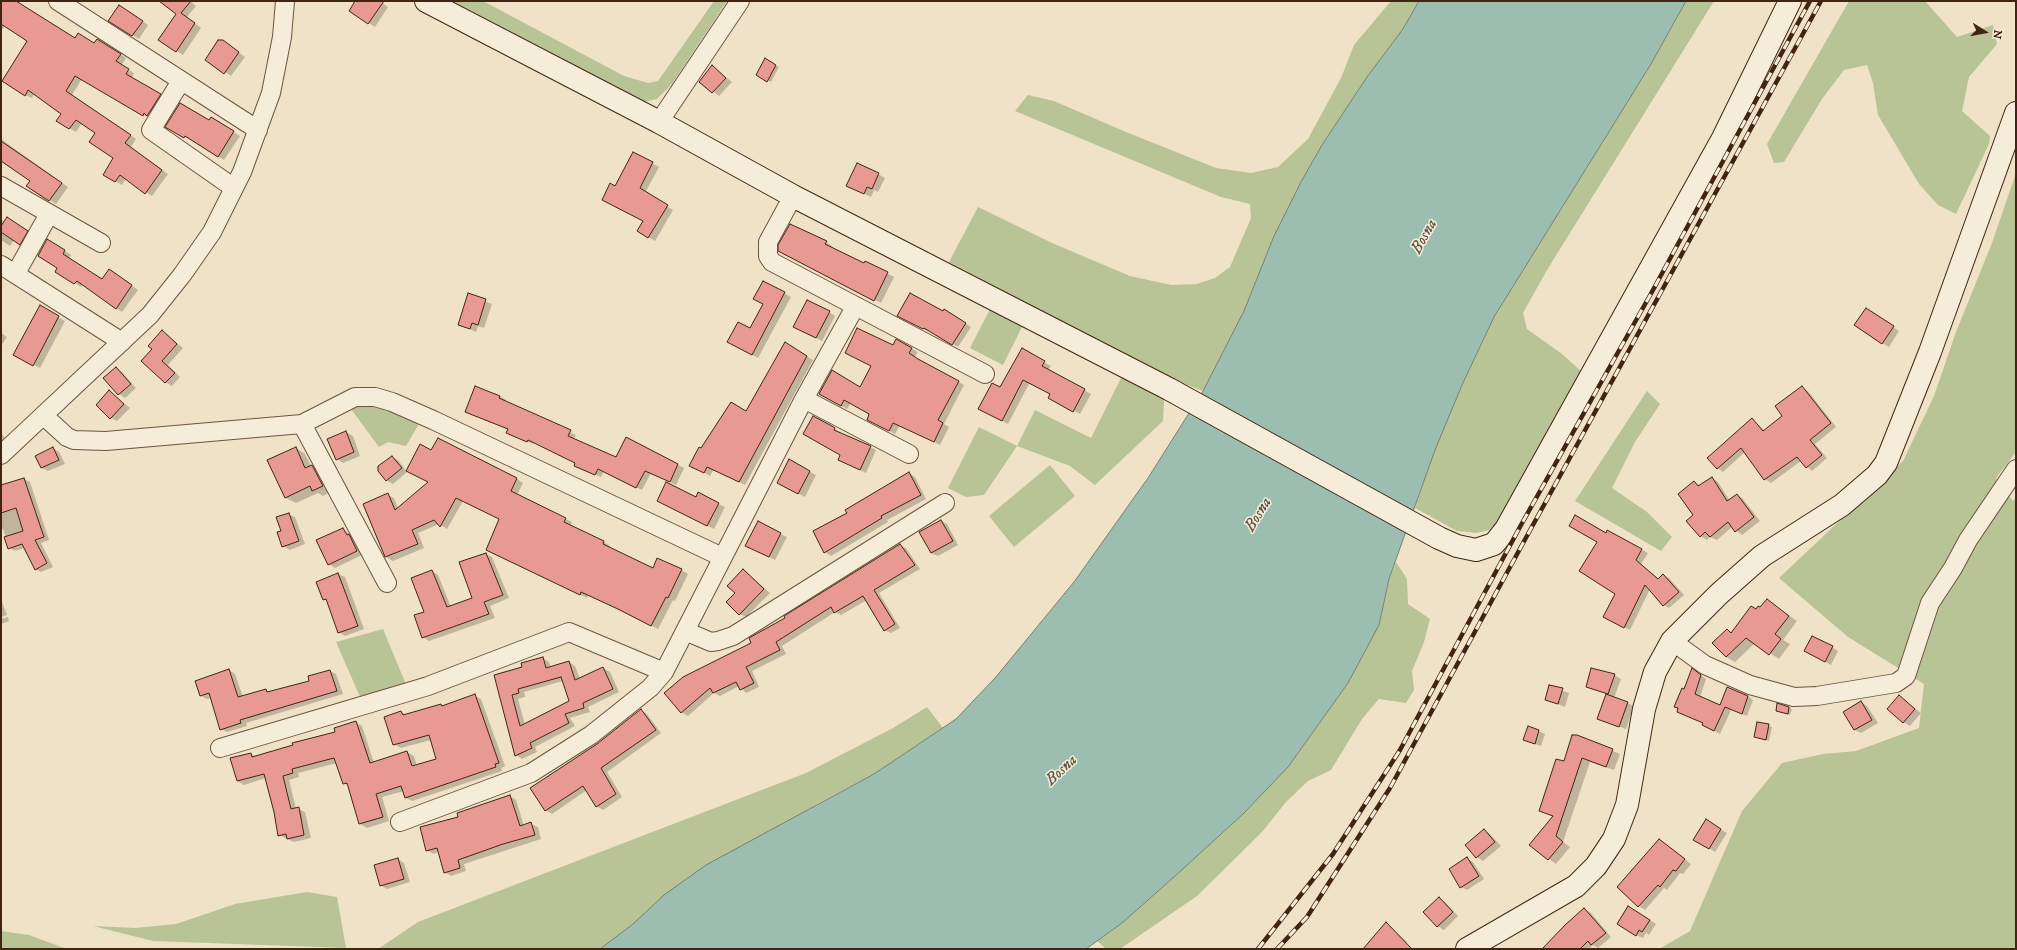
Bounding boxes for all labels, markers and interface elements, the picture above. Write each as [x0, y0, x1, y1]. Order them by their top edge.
north arrow [1965, 12, 2005, 52]
text: N [1989, 29, 2005, 40]
water label: Bosna [1408, 216, 1442, 258]
water label: Bosna [1241, 494, 1277, 536]
water label: Bosna [1042, 752, 1082, 790]

